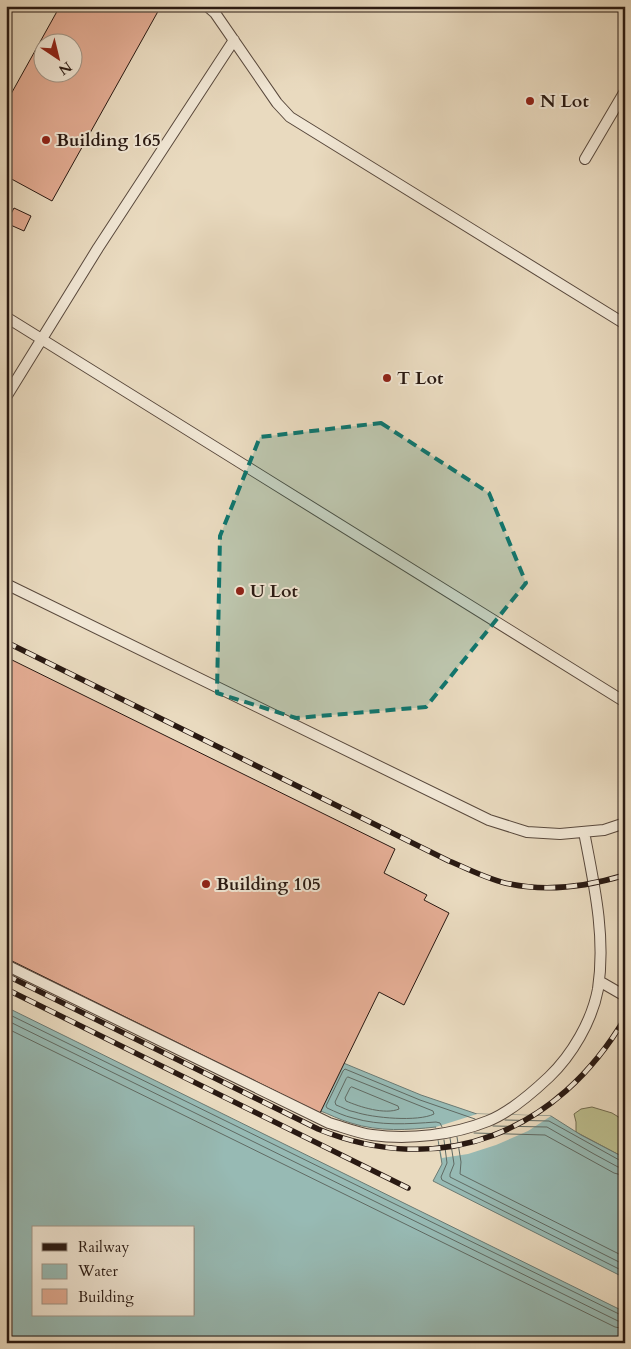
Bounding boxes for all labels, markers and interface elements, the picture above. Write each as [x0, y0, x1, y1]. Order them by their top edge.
north arrow [32, 32, 82, 82]
text: N [55, 57, 76, 80]
place label: N Lot [540, 89, 589, 114]
marker: N Lot [524, 95, 536, 107]
place label: Building 165 [56, 128, 161, 153]
marker: Building 165 [40, 134, 52, 146]
place label: T Lot [397, 366, 444, 391]
marker: T Lot [381, 372, 393, 384]
place label: U Lot [250, 579, 298, 604]
marker: U Lot [234, 585, 246, 597]
place label: Building 105 [216, 872, 321, 897]
marker: Building 105 [200, 878, 212, 890]
legend [32, 1226, 195, 1316]
text: Railway [78, 1237, 129, 1257]
text: Water [77, 1261, 119, 1281]
text: Building [78, 1287, 134, 1307]

